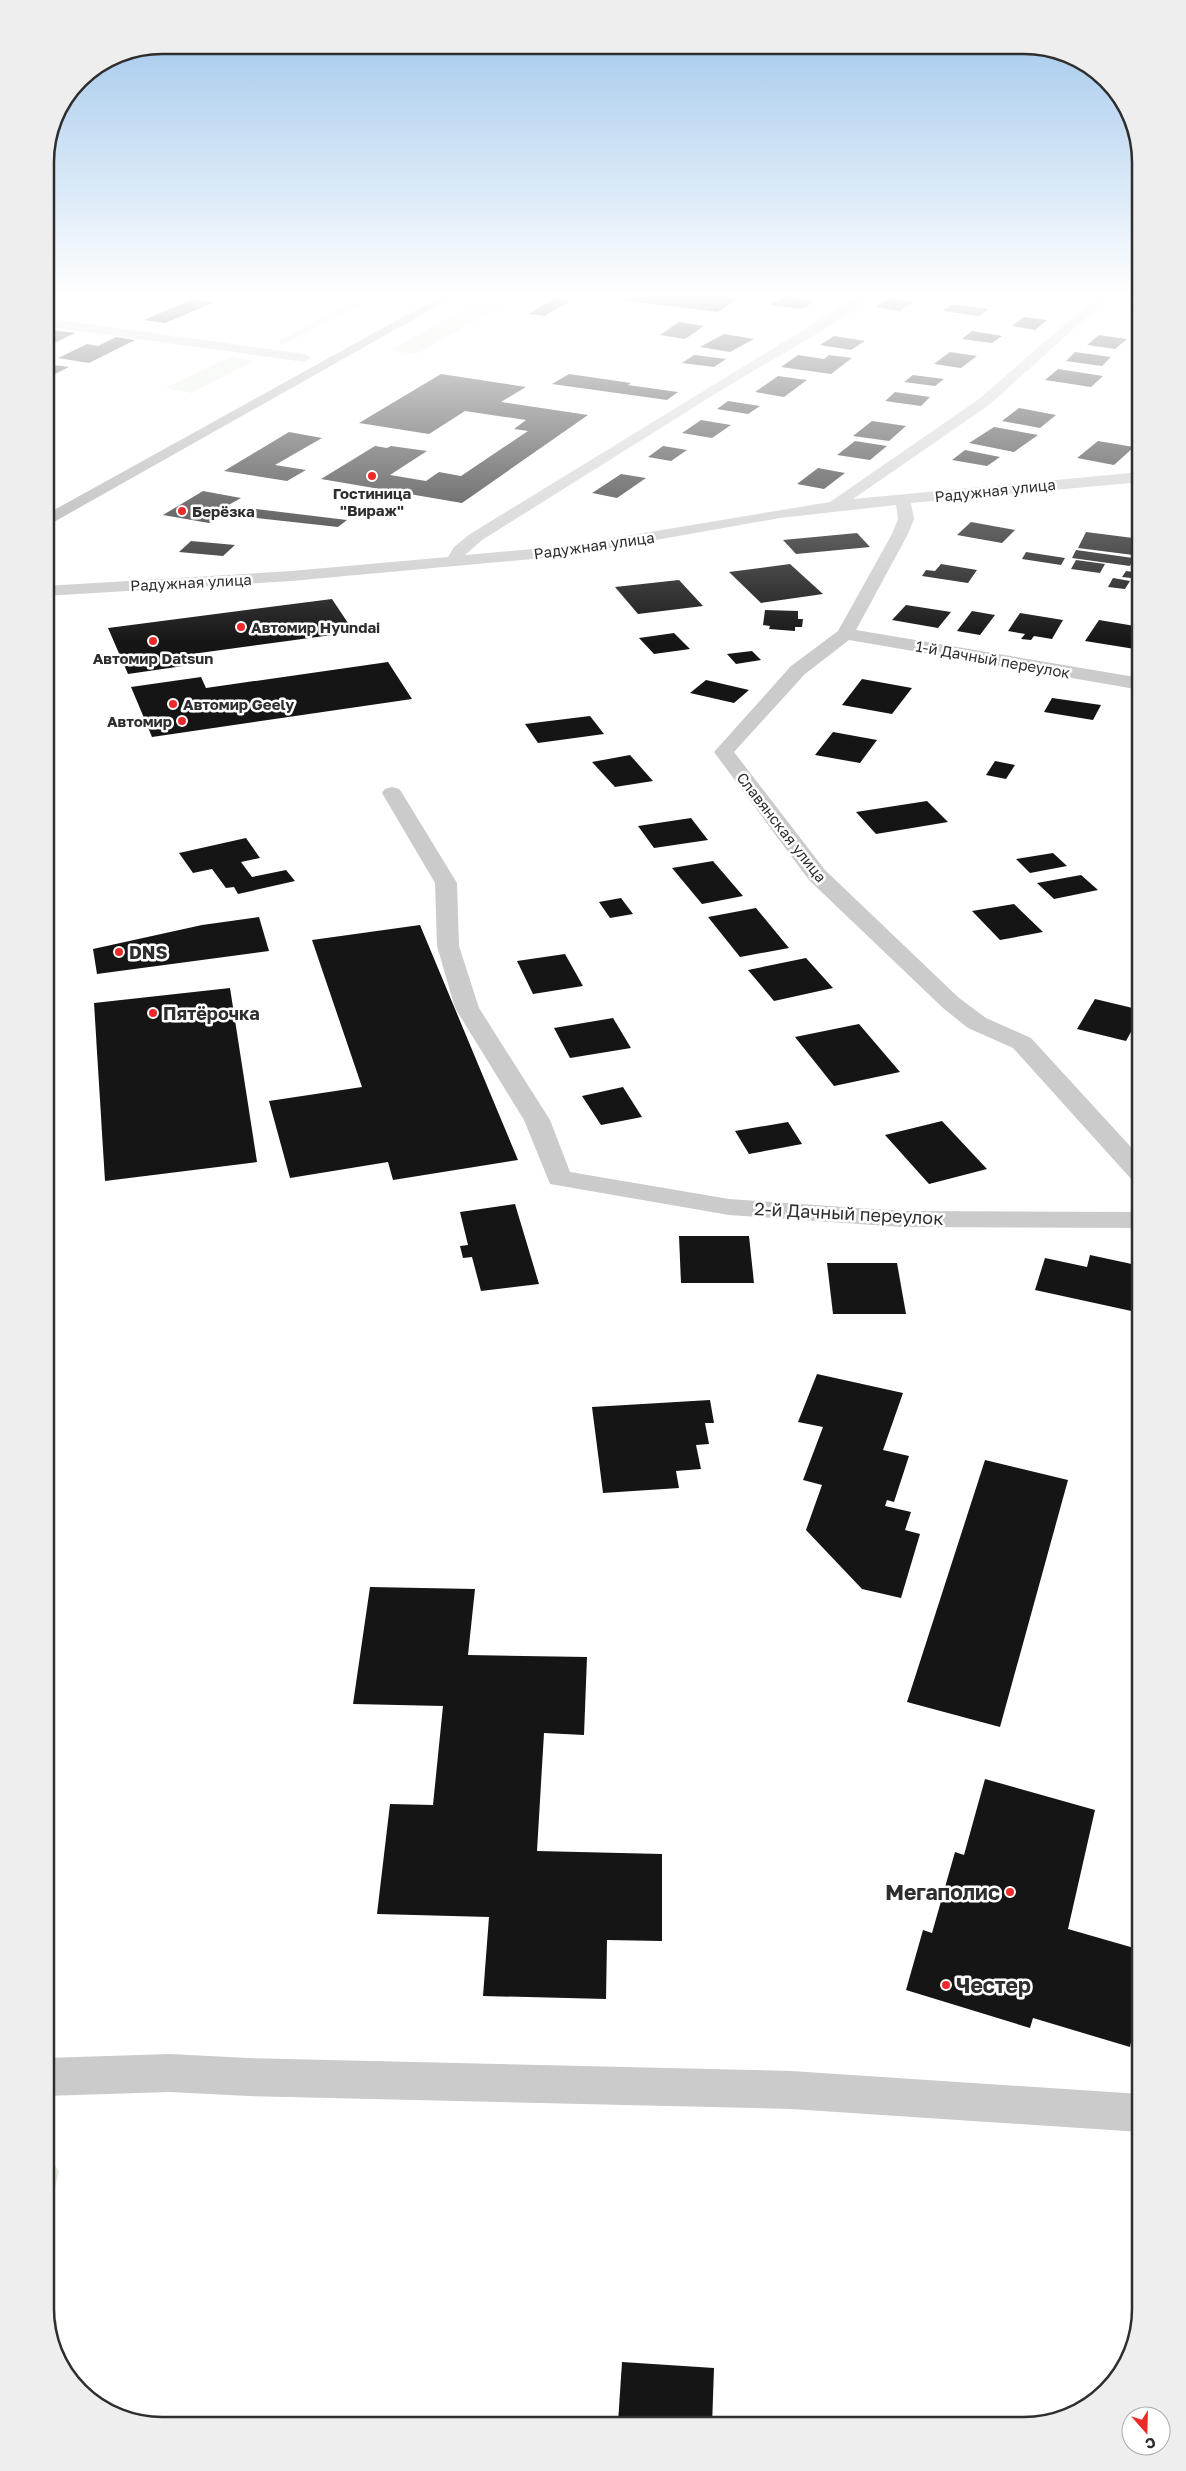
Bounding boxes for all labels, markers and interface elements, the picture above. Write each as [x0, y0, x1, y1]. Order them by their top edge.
marker: Гостиница "Вираж" [366, 470, 378, 482]
street label: Радужная улица [934, 475, 1056, 505]
place label: Гостиница "Вираж" [333, 484, 411, 519]
place label: Берёзка [192, 502, 255, 520]
marker: Берёзка [176, 505, 188, 517]
street label: Радужная улица [533, 528, 655, 562]
street label: Радужная улица [130, 570, 252, 594]
place label: Автомир Hyundai [251, 618, 380, 636]
marker: Автомир Hyundai [235, 621, 247, 633]
marker: Автомир Datsun [147, 635, 159, 647]
street label: 1-й Дачный переулок [914, 637, 1072, 682]
place label: Автомир Datsun [93, 649, 213, 667]
place label: Автомир Geely [183, 695, 294, 713]
marker: Автомир Geely [167, 698, 179, 710]
place label: Автомир [107, 712, 172, 730]
marker: Автомир [176, 715, 188, 727]
street label: Славянская улица [733, 768, 831, 886]
place label: DNS [129, 941, 168, 963]
marker: DNS [113, 946, 125, 958]
place label: Пятёрочка [163, 1002, 260, 1024]
marker: Пятёрочка [147, 1007, 159, 1019]
street label: 2-й Дачный переулок [754, 1197, 944, 1229]
place label: Мегаполис [885, 1879, 1000, 1905]
marker: Мегаполис [1004, 1886, 1016, 1898]
place label: Честер [956, 1972, 1031, 1998]
marker: Честер [940, 1979, 952, 1991]
north arrow [1121, 2406, 1171, 2456]
text: С [1143, 2434, 1158, 2453]

